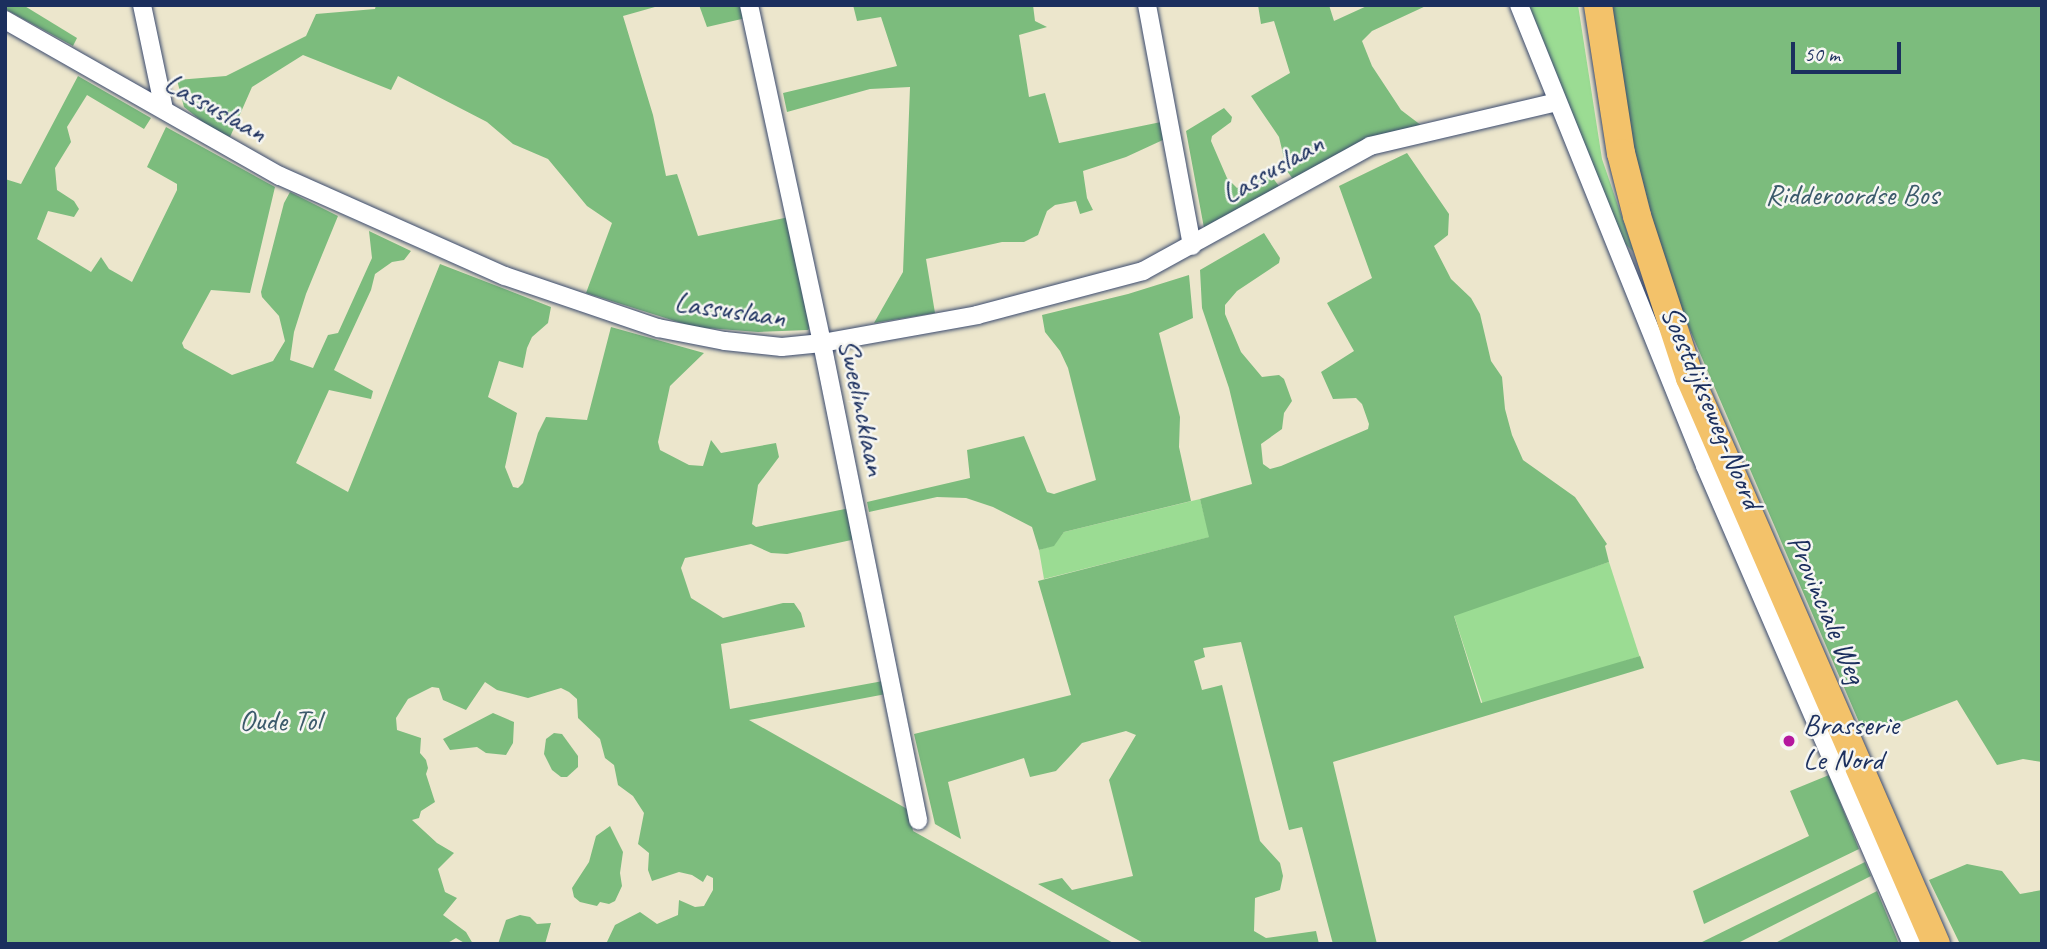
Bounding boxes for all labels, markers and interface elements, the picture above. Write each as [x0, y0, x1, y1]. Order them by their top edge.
scale bar [1795, 28, 1905, 72]
text: 50 m [1804, 41, 1840, 67]
street label: Lassuslaan [158, 64, 274, 150]
street label: Lassuslaan [1215, 124, 1329, 212]
park label: Ridderoordse Bos [1765, 176, 1939, 212]
street label: Lassuslaan [672, 283, 788, 335]
street label: Soestdijkseweg-Noord [1653, 300, 1771, 514]
street label: Sweelincklaan [831, 336, 895, 478]
street label: Provinciale Weg [1780, 529, 1874, 689]
park label: Oude Tol [239, 702, 321, 738]
place label: Brasserie Le Nord [1803, 706, 1899, 776]
marker: Brasserie Le Nord [1781, 733, 1797, 749]

